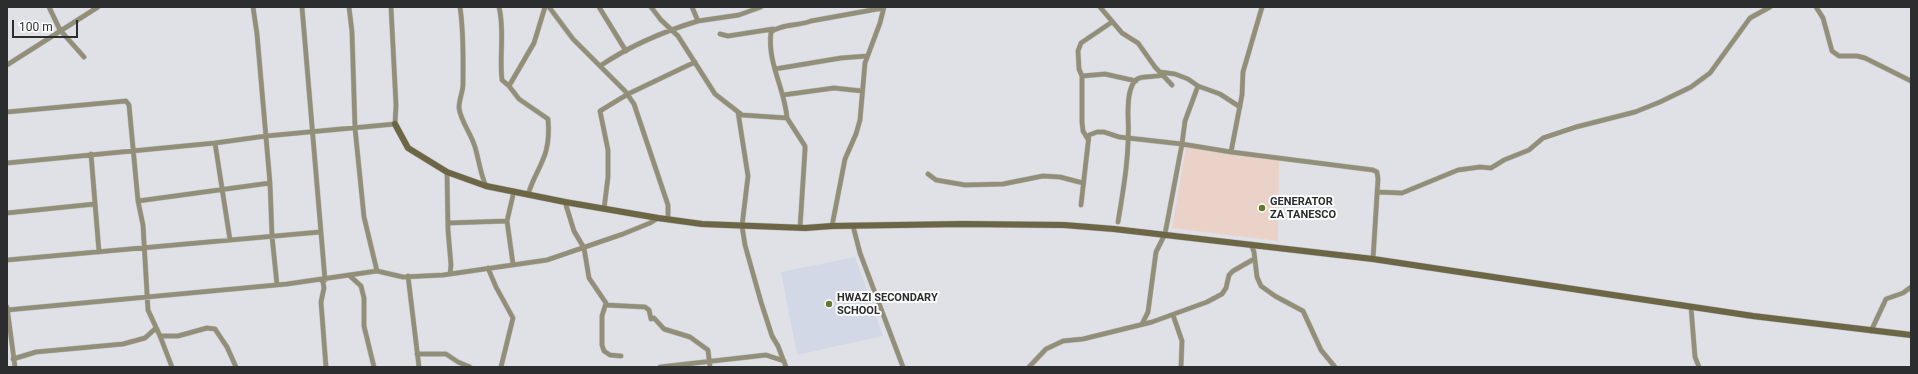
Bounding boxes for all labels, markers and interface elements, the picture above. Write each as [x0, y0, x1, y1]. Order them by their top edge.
scale bar [14, 12, 80, 38]
text: 100 m [19, 20, 53, 34]
place label: GENERATOR ZA TANESCO [1270, 195, 1336, 221]
marker: GENERATOR ZA TANESCO [1257, 203, 1267, 213]
place label: HWAZI SECONDARY SCHOOL [837, 291, 938, 317]
marker: HWAZI SECONDARY SCHOOL [824, 299, 834, 309]

